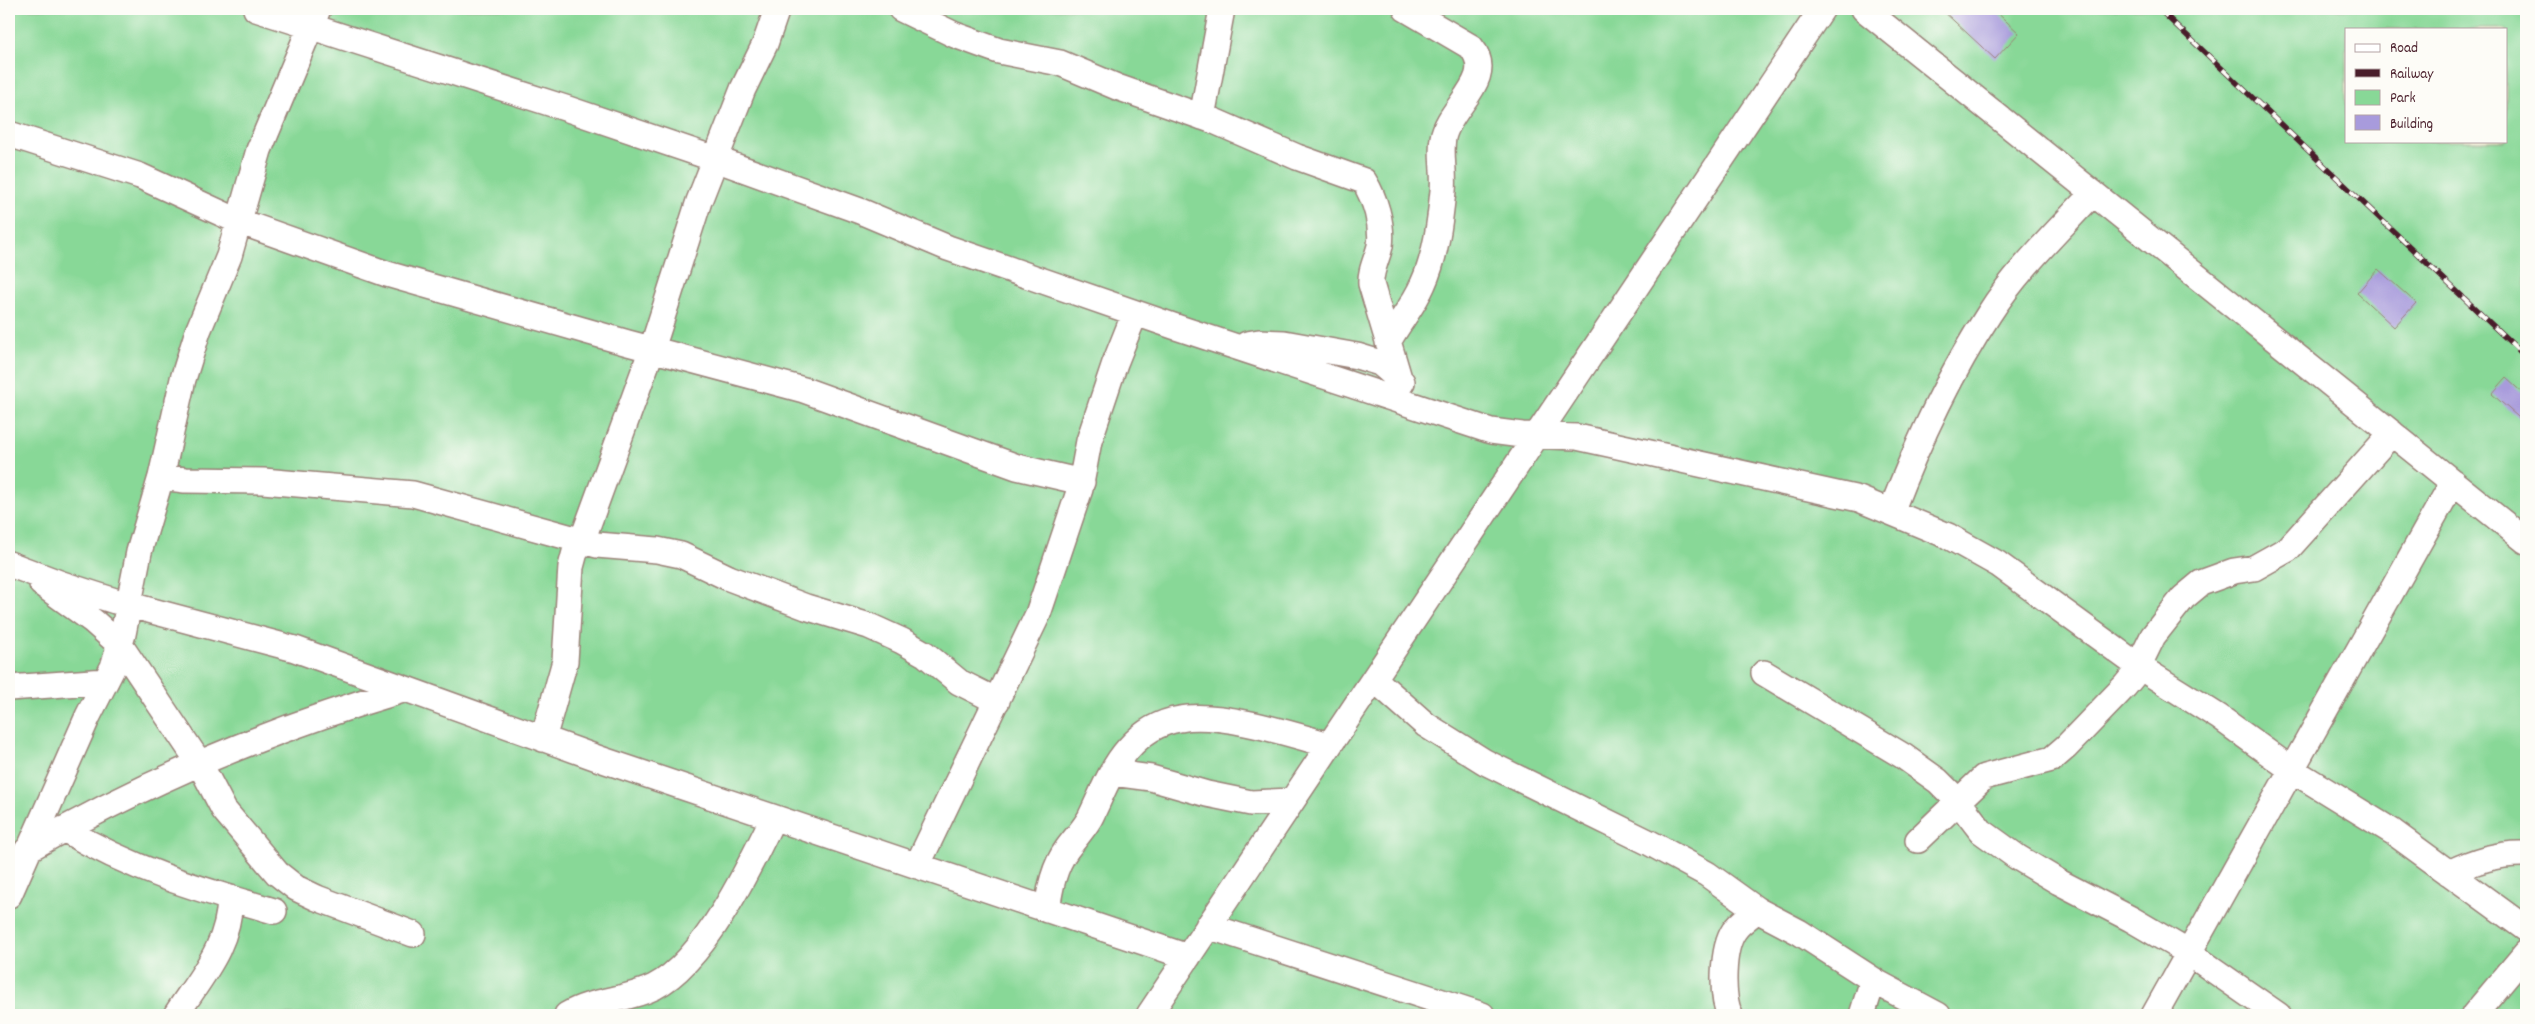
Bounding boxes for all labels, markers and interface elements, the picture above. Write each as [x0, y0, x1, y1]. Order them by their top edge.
legend [2345, 28, 2508, 142]
text: Road [2390, 38, 2418, 60]
text: Railway [2390, 64, 2434, 86]
text: Park [2390, 88, 2416, 110]
text: Building [2390, 114, 2433, 136]

